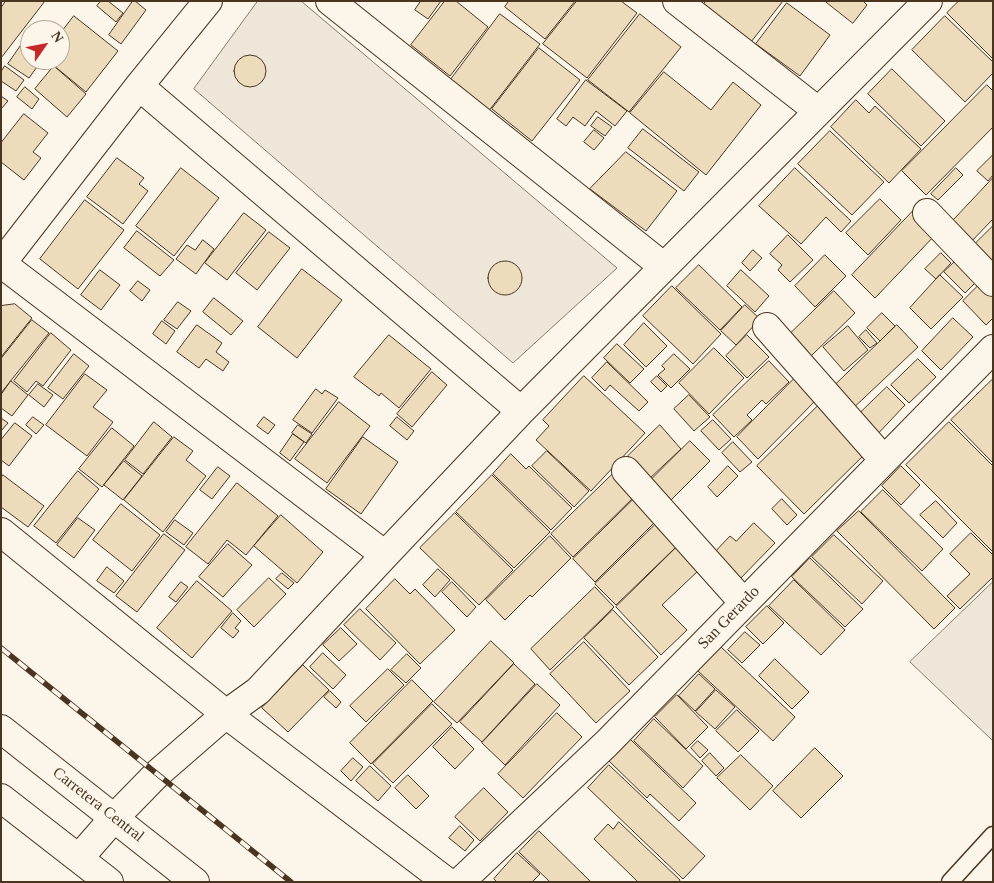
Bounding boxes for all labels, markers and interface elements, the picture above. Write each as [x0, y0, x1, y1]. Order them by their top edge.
north arrow [20, 20, 70, 70]
text: N [48, 29, 66, 45]
street label: San Gerardo [694, 582, 764, 654]
street label: Carretera Central [49, 763, 147, 847]

